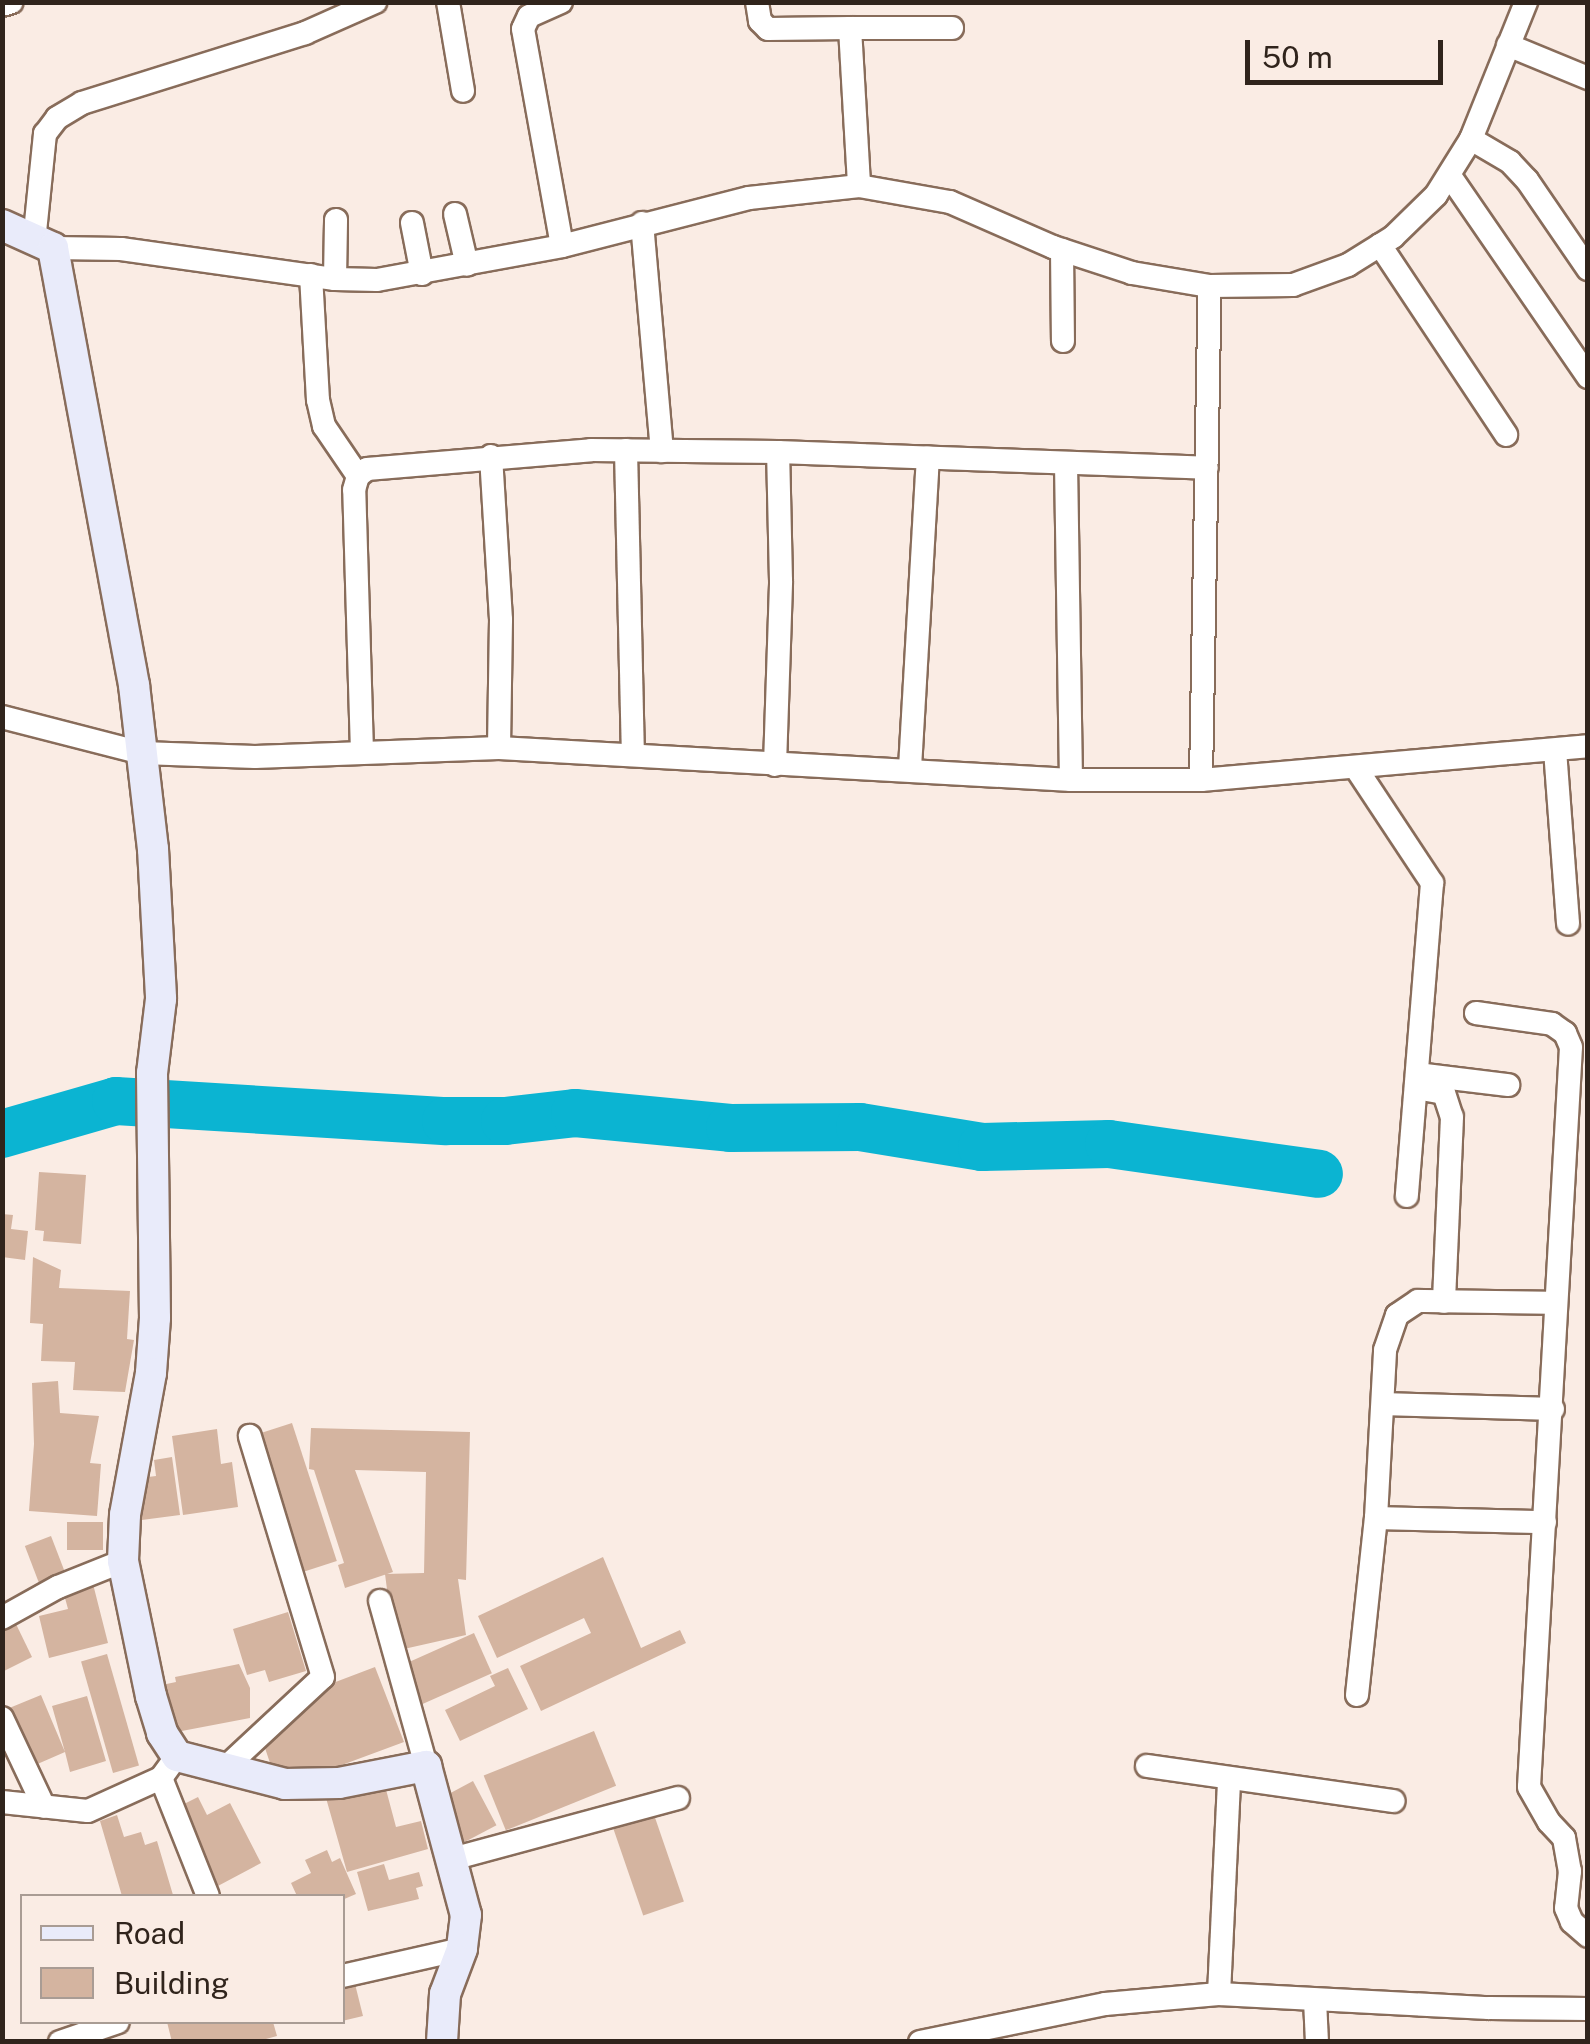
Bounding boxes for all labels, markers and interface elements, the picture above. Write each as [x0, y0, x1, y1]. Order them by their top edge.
scale bar [1250, 20, 1448, 82]
text: 50 m [1262, 39, 1333, 75]
legend [20, 1894, 345, 2024]
text: Road [114, 1915, 185, 1951]
text: Building [114, 1965, 229, 2001]

